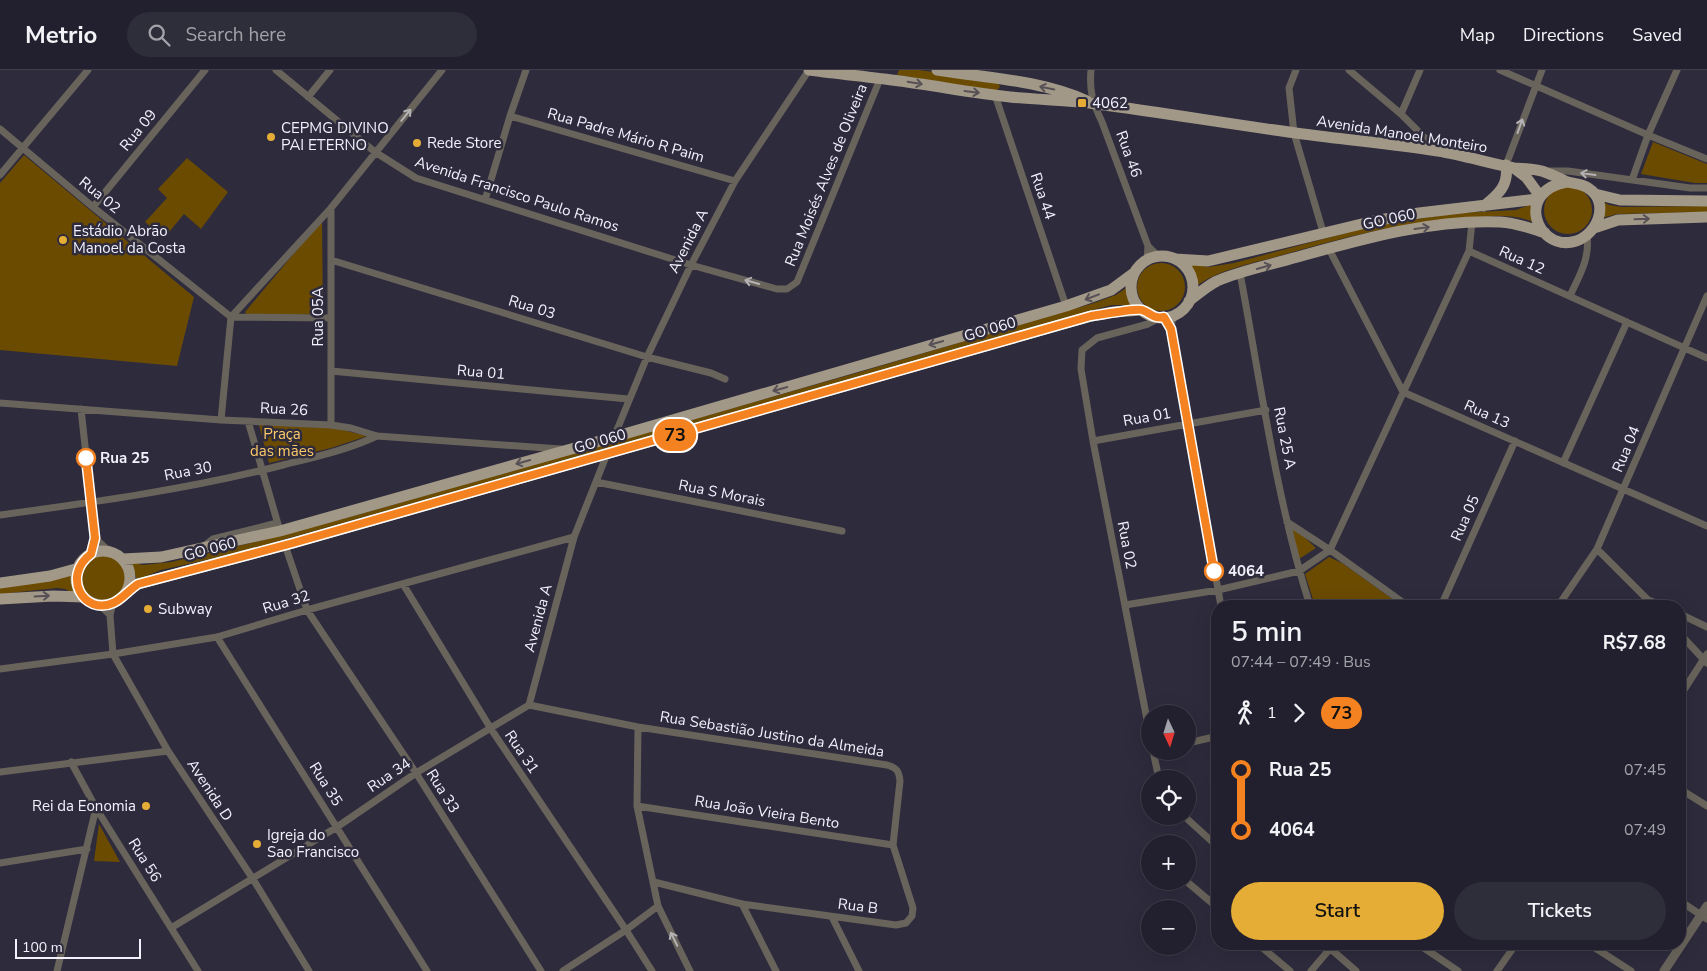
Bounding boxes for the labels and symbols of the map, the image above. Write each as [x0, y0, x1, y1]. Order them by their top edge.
one-way arrow [907, 79, 923, 89]
street label: Rua Moisés Alves de Oliveira [780, 81, 872, 269]
one-way arrow [1040, 83, 1056, 92]
one-way arrow [964, 87, 980, 97]
place label: 4062 [1092, 93, 1128, 113]
marker: 4062 [1076, 97, 1088, 109]
street label: Rua Padre Mário R Paim [545, 103, 707, 167]
street label: Rua 09 [115, 105, 161, 155]
one-way arrow [400, 108, 411, 121]
street label: Avenida Manoel Monteiro [1315, 111, 1489, 157]
place label: CEPMG DIVINO PAI ETERNO [281, 118, 389, 155]
one-way arrow [1516, 118, 1525, 134]
street label: Rua 46 [1111, 128, 1147, 180]
marker: CEPMG DIVINO PAI ETERNO [265, 131, 277, 143]
place label: Rede Store [427, 133, 501, 153]
marker: Rede Store [411, 137, 423, 149]
street label: Avenida Francisco Paulo Ramos [412, 151, 622, 237]
one-way arrow [1581, 169, 1597, 179]
street label: Rua 44 [1026, 170, 1060, 222]
street label: Rua 02 [75, 172, 125, 218]
street label: GO 060 [1361, 204, 1417, 234]
street label: Avenida A [663, 205, 713, 277]
one-way arrow [1633, 214, 1649, 224]
place label: Estádio Abrão Manoel da Costa [73, 221, 186, 258]
one-way arrow [1414, 223, 1430, 233]
marker: Estádio Abrão Manoel da Costa [57, 234, 69, 246]
street label: Rua 12 [1496, 241, 1548, 279]
one-way arrow [1256, 261, 1272, 271]
one-way arrow [744, 277, 760, 287]
street label: Rua 05A [308, 287, 328, 347]
street label: Rua 03 [506, 290, 558, 324]
one-way arrow [1085, 293, 1100, 302]
street label: GO 060 [962, 312, 1018, 346]
one-way arrow [929, 339, 945, 349]
street label: Rua 01 [456, 360, 506, 384]
one-way arrow [773, 384, 789, 394]
street label: Rua 13 [1461, 395, 1513, 433]
street label: Rua 26 [259, 398, 309, 420]
street label: Rua 01 [1121, 403, 1173, 431]
street label: Rua 25 A [1269, 405, 1301, 471]
line badge: 73 [652, 419, 698, 451]
street label: Rua 04 [1607, 423, 1645, 475]
park label: Praça das mães [250, 424, 314, 461]
street label: GO 060 [572, 424, 628, 458]
marker: Rua 25 [76, 448, 96, 468]
place label: Rua 25 [100, 448, 149, 468]
street label: Rua 30 [162, 457, 214, 485]
one-way arrow [516, 457, 532, 467]
street label: Rua S Morais [677, 475, 767, 511]
street label: Rua 05 [1446, 492, 1484, 544]
street label: Rua 02 [1113, 519, 1141, 571]
street label: GO 060 [182, 532, 238, 566]
marker: 4064 [1204, 561, 1224, 581]
place label: 4064 [1228, 561, 1264, 581]
street label: Avenida A [519, 582, 557, 654]
street label: Rua 32 [260, 585, 312, 619]
one-way arrow [33, 591, 49, 601]
place label: Subway [158, 599, 213, 619]
marker: Subway [142, 603, 154, 615]
north arrow [1141, 705, 1196, 760]
street label: Rua Sebastião Justino da Almeida [658, 706, 886, 762]
street label: Rua 31 [500, 726, 544, 778]
street label: Rua 34 [363, 753, 415, 797]
street label: Avenida D [183, 755, 237, 825]
street label: Rua 35 [305, 758, 347, 810]
street label: Rua 33 [422, 765, 464, 817]
street label: Rua João Vieira Bento [693, 791, 841, 833]
place label: Rei da Eonomia [32, 796, 136, 816]
marker: Rei da Eonomia [140, 800, 152, 812]
place label: Igreja do Sao Francisco [267, 825, 359, 862]
street label: Rua 56 [124, 834, 166, 886]
marker: Igreja do Sao Francisco [251, 838, 263, 850]
street label: Rua B [837, 894, 879, 918]
one-way arrow [669, 931, 679, 946]
scale bar [15, 936, 141, 959]

